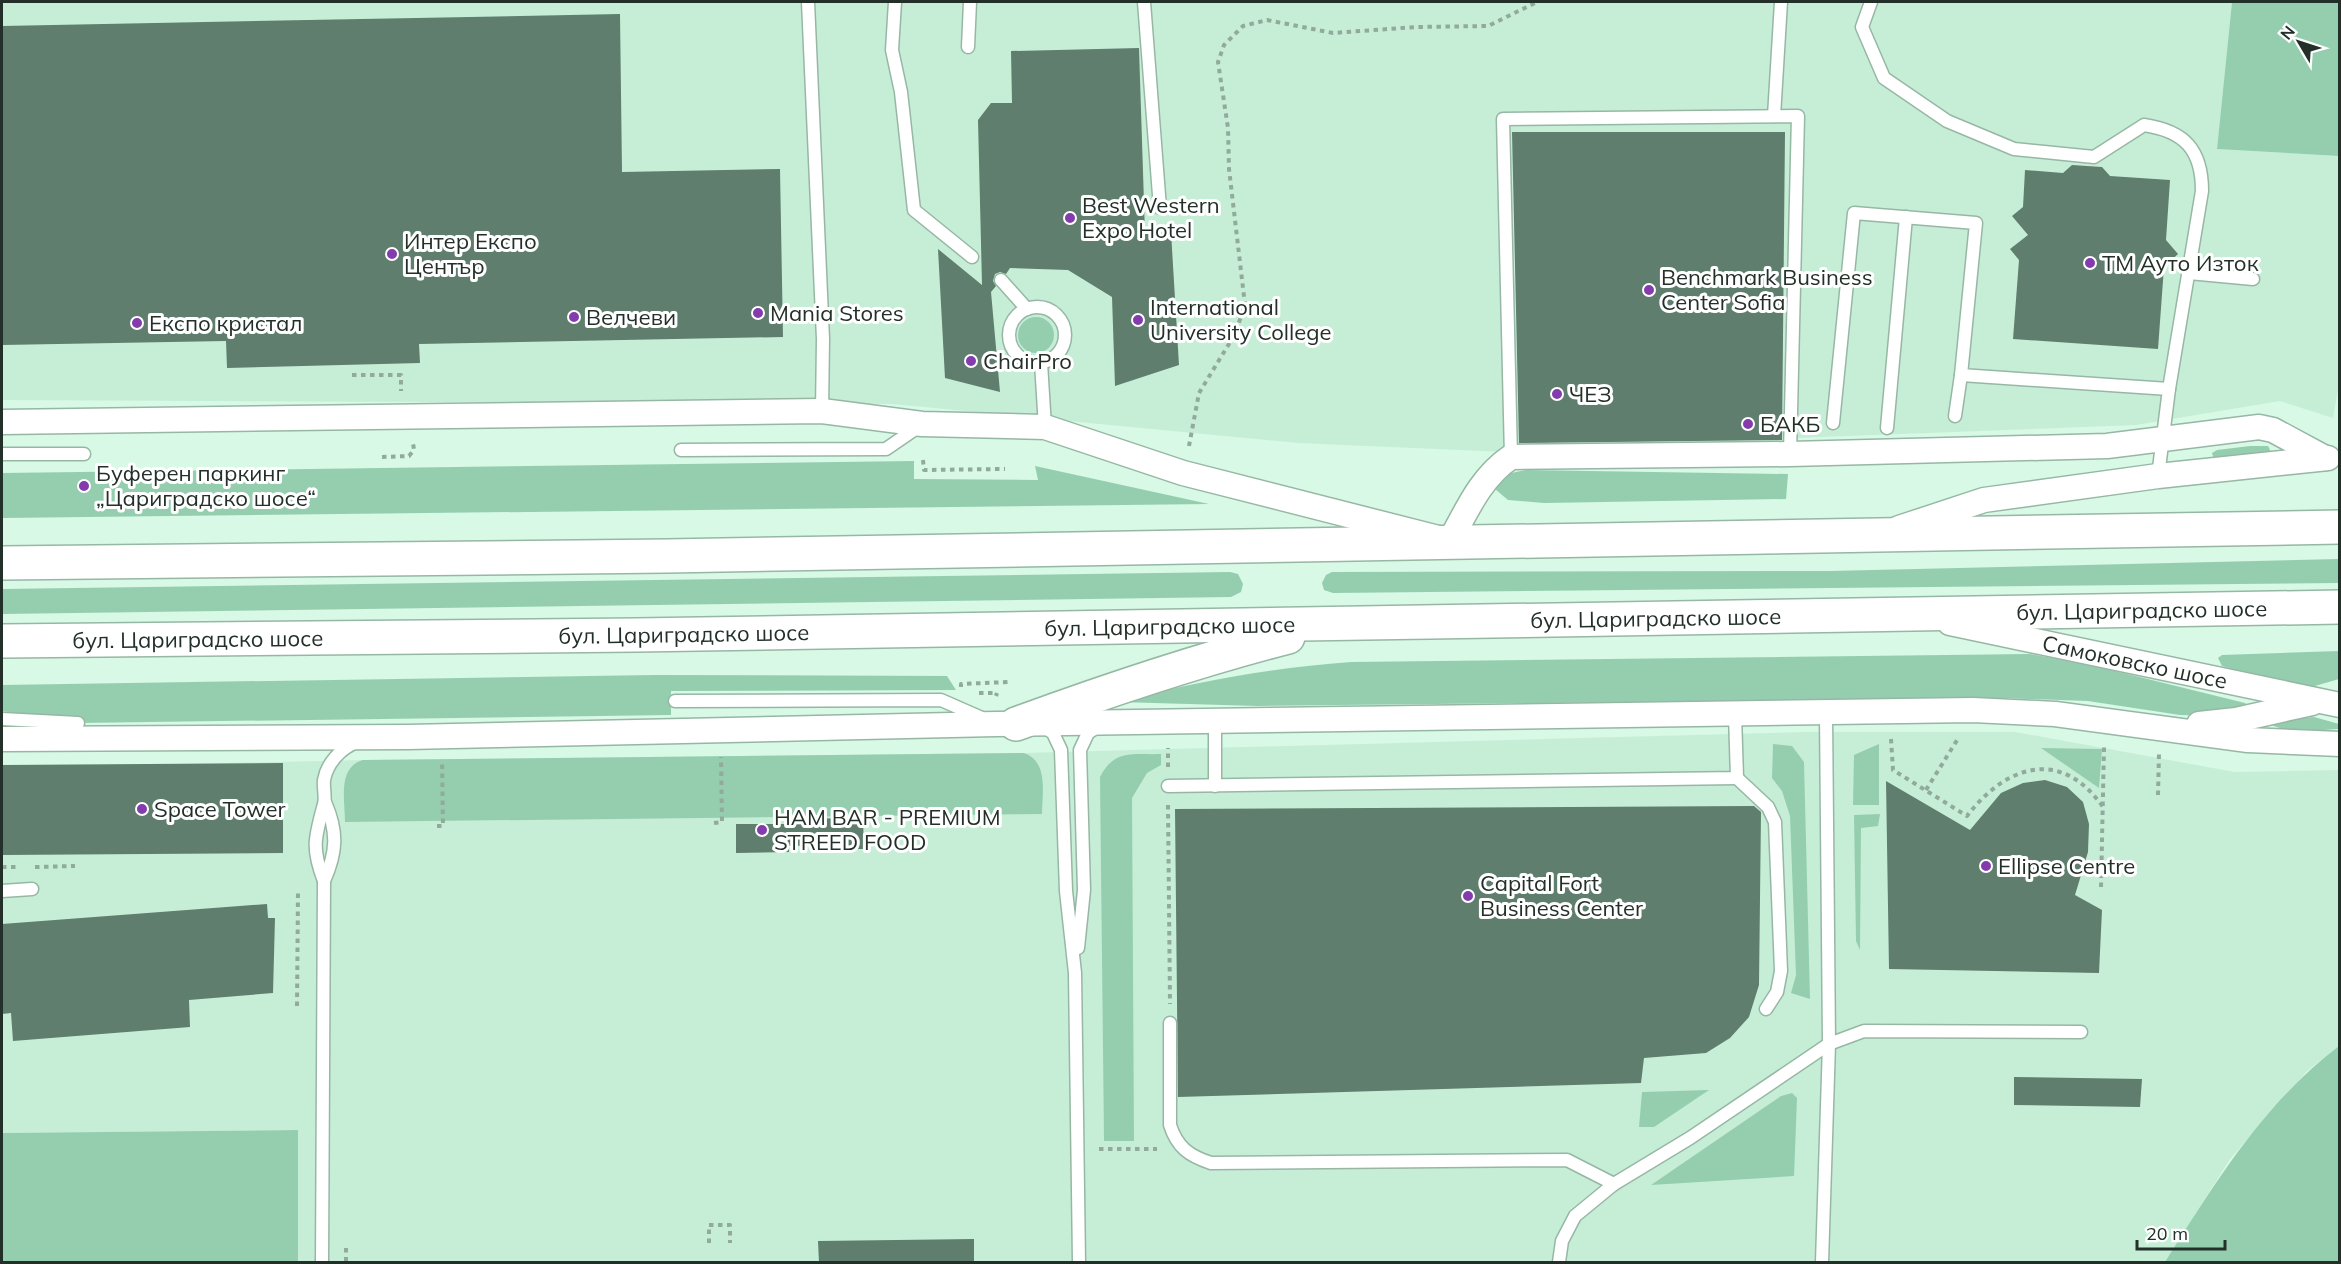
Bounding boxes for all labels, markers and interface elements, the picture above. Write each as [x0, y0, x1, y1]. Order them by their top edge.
north arrow [2269, 12, 2329, 72]
text: N [2276, 22, 2299, 44]
place label: Best Western Expo Hotel [1082, 191, 1220, 244]
marker: Best Western Expo Hotel [1063, 211, 1077, 225]
place label: Интер Експо Център [404, 227, 537, 280]
marker: Интер Експо Център [385, 247, 399, 261]
place label: ТМ Ауто Изток [2102, 249, 2259, 277]
marker: ТМ Ауто Изток [2083, 256, 2097, 270]
place label: Benchmark Business Center Sofia [1661, 263, 1873, 316]
marker: Benchmark Business Center Sofia [1642, 283, 1656, 297]
place label: International University College [1150, 293, 1331, 346]
place label: Mania Stores [770, 299, 904, 327]
place label: Велчеви [586, 303, 676, 331]
marker: Mania Stores [751, 306, 765, 320]
place label: Експо кристал [149, 309, 302, 337]
marker: Велчеви [567, 310, 581, 324]
marker: International University College [1131, 313, 1145, 327]
marker: Експо кристал [130, 316, 144, 330]
place label: ChairPro [983, 347, 1072, 375]
marker: ChairPro [964, 354, 978, 368]
place label: ЧЕЗ [1569, 380, 1612, 408]
marker: ЧЕЗ [1550, 387, 1564, 401]
place label: БАКБ [1760, 410, 1820, 438]
marker: БАКБ [1741, 417, 1755, 431]
place label: Буферен паркинг „Цариградско шосе“ [96, 459, 316, 512]
marker: Буферен паркинг „Цариградско шосе“ [77, 479, 91, 493]
street label: бул. Цариградско шосе [2016, 594, 2267, 626]
street label: бул. Цариградско шосе [1530, 602, 1782, 634]
street label: бул. Цариградско шосе [1044, 610, 1296, 642]
street label: бул. Цариградско шосе [558, 618, 810, 650]
street label: бул. Цариградско шосе [72, 624, 324, 654]
street label: Самоковско шосе [2040, 629, 2230, 695]
place label: Space Tower [154, 795, 285, 823]
marker: Space Tower [135, 802, 149, 816]
place label: HAM BAR - PREMIUM STREED FOOD [774, 803, 1001, 856]
marker: HAM BAR - PREMIUM STREED FOOD [755, 823, 769, 837]
place label: Ellipse Centre [1998, 852, 2135, 880]
marker: Ellipse Centre [1979, 859, 1993, 873]
place label: Capital Fort Business Center [1480, 869, 1643, 922]
marker: Capital Fort Business Center [1461, 889, 1475, 903]
scale bar [2137, 1213, 2226, 1251]
text: 20 m [2146, 1222, 2188, 1245]

